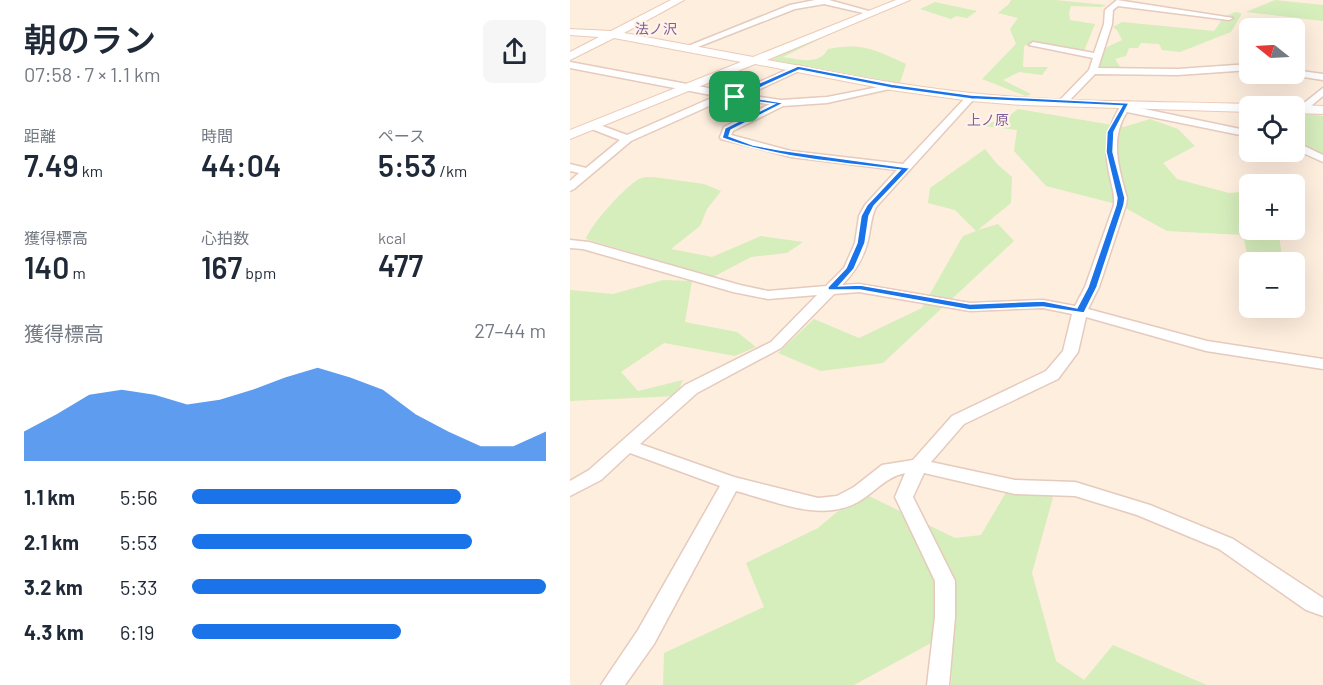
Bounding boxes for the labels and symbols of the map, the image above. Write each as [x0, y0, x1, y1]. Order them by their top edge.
north arrow [1239, 18, 1305, 84]
district label: 法ノ沢 [635, 20, 677, 37]
pin [709, 71, 760, 122]
district label: 上ノ原 [967, 111, 1009, 128]

